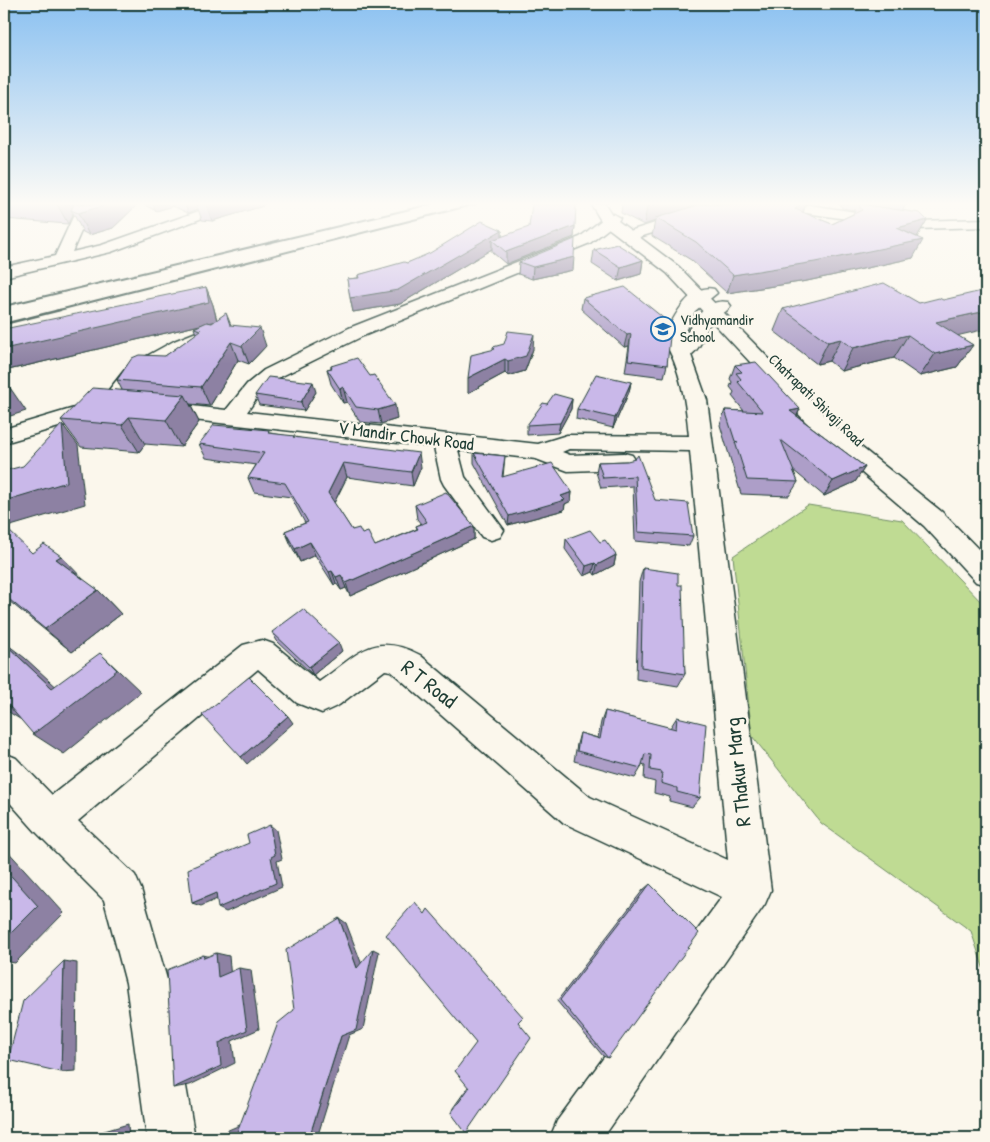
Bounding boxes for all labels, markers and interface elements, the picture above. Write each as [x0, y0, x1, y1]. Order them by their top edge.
place label: Vidhyamandir School [680, 309, 754, 347]
school or university icon: Vidhyamandir School [650, 316, 676, 342]
street label: Chatrapati Shivaji Road [764, 349, 869, 451]
street label: V Mandir Chowk Road [337, 415, 475, 456]
street label: R T Road [395, 653, 463, 715]
street label: R Thakur Marg [717, 716, 758, 828]

